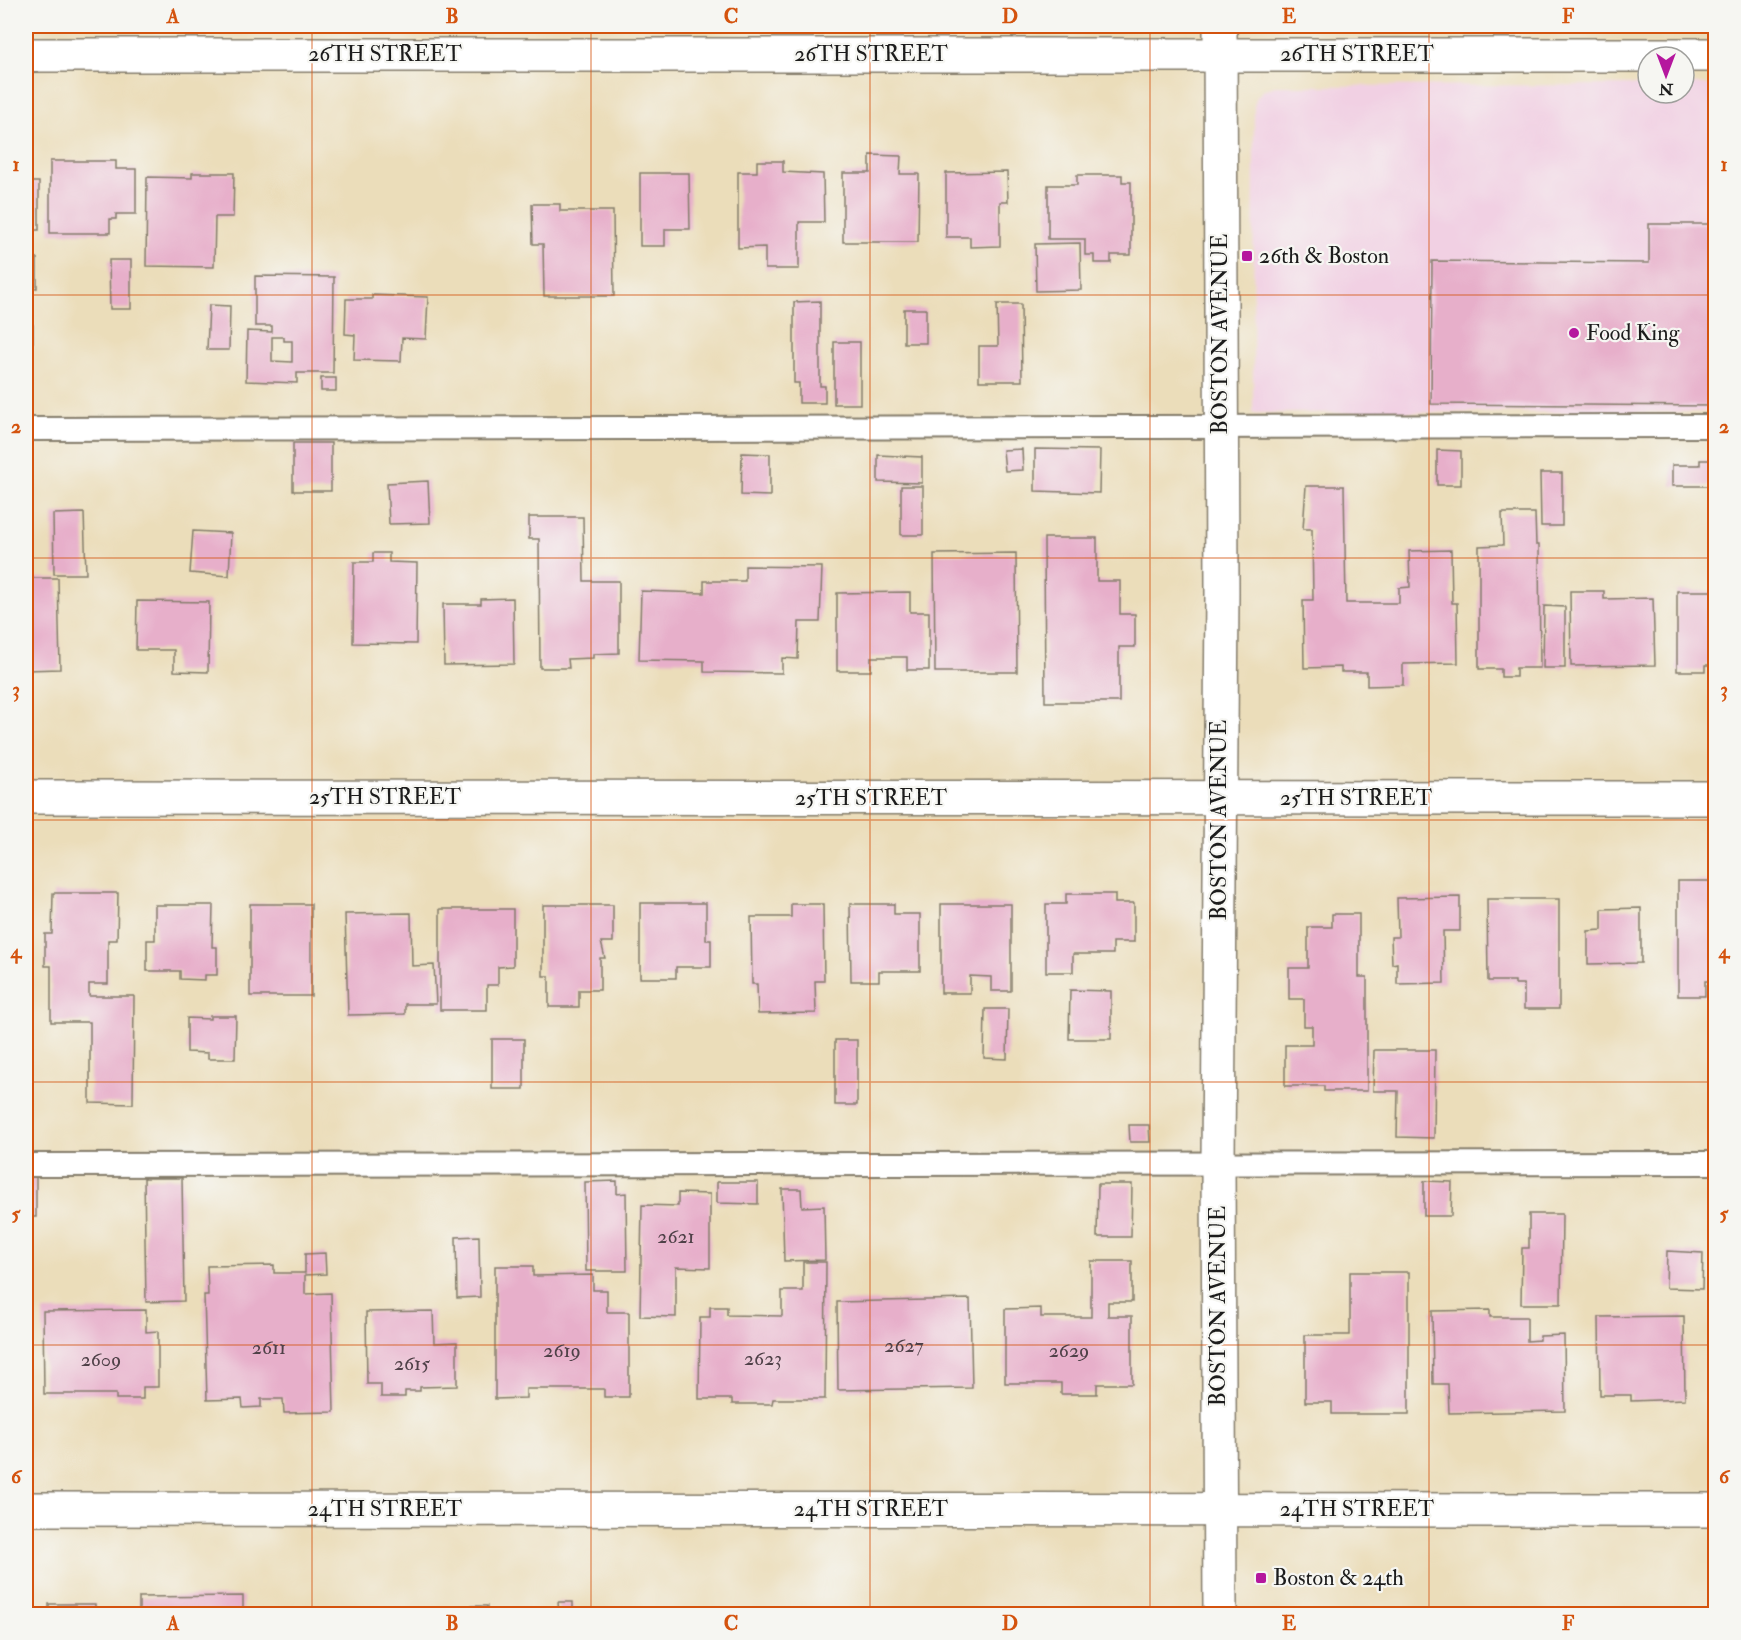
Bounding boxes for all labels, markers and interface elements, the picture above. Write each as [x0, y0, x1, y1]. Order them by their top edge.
text: A [166, 4, 180, 29]
text: B [445, 4, 459, 29]
text: C [724, 4, 738, 29]
text: D [1002, 4, 1018, 29]
text: E [1282, 4, 1297, 29]
text: F [1562, 4, 1575, 29]
street label: 26TH STREET [308, 40, 462, 68]
street label: 26TH STREET [794, 40, 948, 68]
street label: 26TH STREET [1280, 40, 1434, 68]
north arrow [1636, 45, 1696, 105]
text: N [1658, 79, 1674, 99]
text: 1 [12, 152, 20, 177]
text: 1 [1720, 152, 1728, 177]
street label: BOSTON AVENUE [1206, 233, 1234, 434]
place label: 26th & Boston [1259, 242, 1389, 270]
marker: 26th & Boston [1240, 249, 1254, 263]
place label: Food King [1586, 319, 1680, 347]
marker: Food King [1567, 326, 1581, 340]
text: 2 [11, 414, 21, 439]
text: 2 [1719, 414, 1729, 439]
text: 3 [12, 677, 20, 702]
text: 3 [1720, 677, 1728, 702]
street label: BOSTON AVENUE [1205, 719, 1233, 920]
street label: 25TH STREET [309, 783, 462, 811]
street label: 25TH STREET [795, 784, 948, 812]
street label: 25TH STREET [1280, 784, 1433, 812]
text: 4 [10, 939, 23, 964]
text: 4 [1718, 939, 1731, 964]
text: 5 [12, 1201, 22, 1226]
text: 5 [1720, 1201, 1730, 1226]
street label: BOSTON AVENUE [1204, 1205, 1232, 1406]
house number: 2621 [657, 1224, 695, 1249]
house number: 2627 [884, 1333, 924, 1358]
house number: 2611 [252, 1335, 286, 1360]
house number: 2619 [543, 1338, 581, 1363]
house number: 2629 [1049, 1338, 1089, 1363]
house number: 2623 [744, 1346, 782, 1371]
house number: 2609 [81, 1347, 121, 1372]
house number: 2615 [394, 1351, 430, 1376]
text: 6 [11, 1464, 23, 1489]
text: 6 [1719, 1464, 1731, 1489]
street label: 24TH STREET [308, 1495, 463, 1523]
street label: 24TH STREET [794, 1495, 949, 1523]
street label: 24TH STREET [1280, 1495, 1435, 1523]
place label: Boston & 24th [1273, 1564, 1404, 1592]
marker: Boston & 24th [1254, 1571, 1268, 1585]
text: A [166, 1611, 180, 1636]
text: B [445, 1611, 459, 1636]
text: C [724, 1611, 738, 1636]
text: D [1002, 1611, 1018, 1636]
text: E [1282, 1611, 1297, 1636]
text: F [1562, 1611, 1575, 1636]

